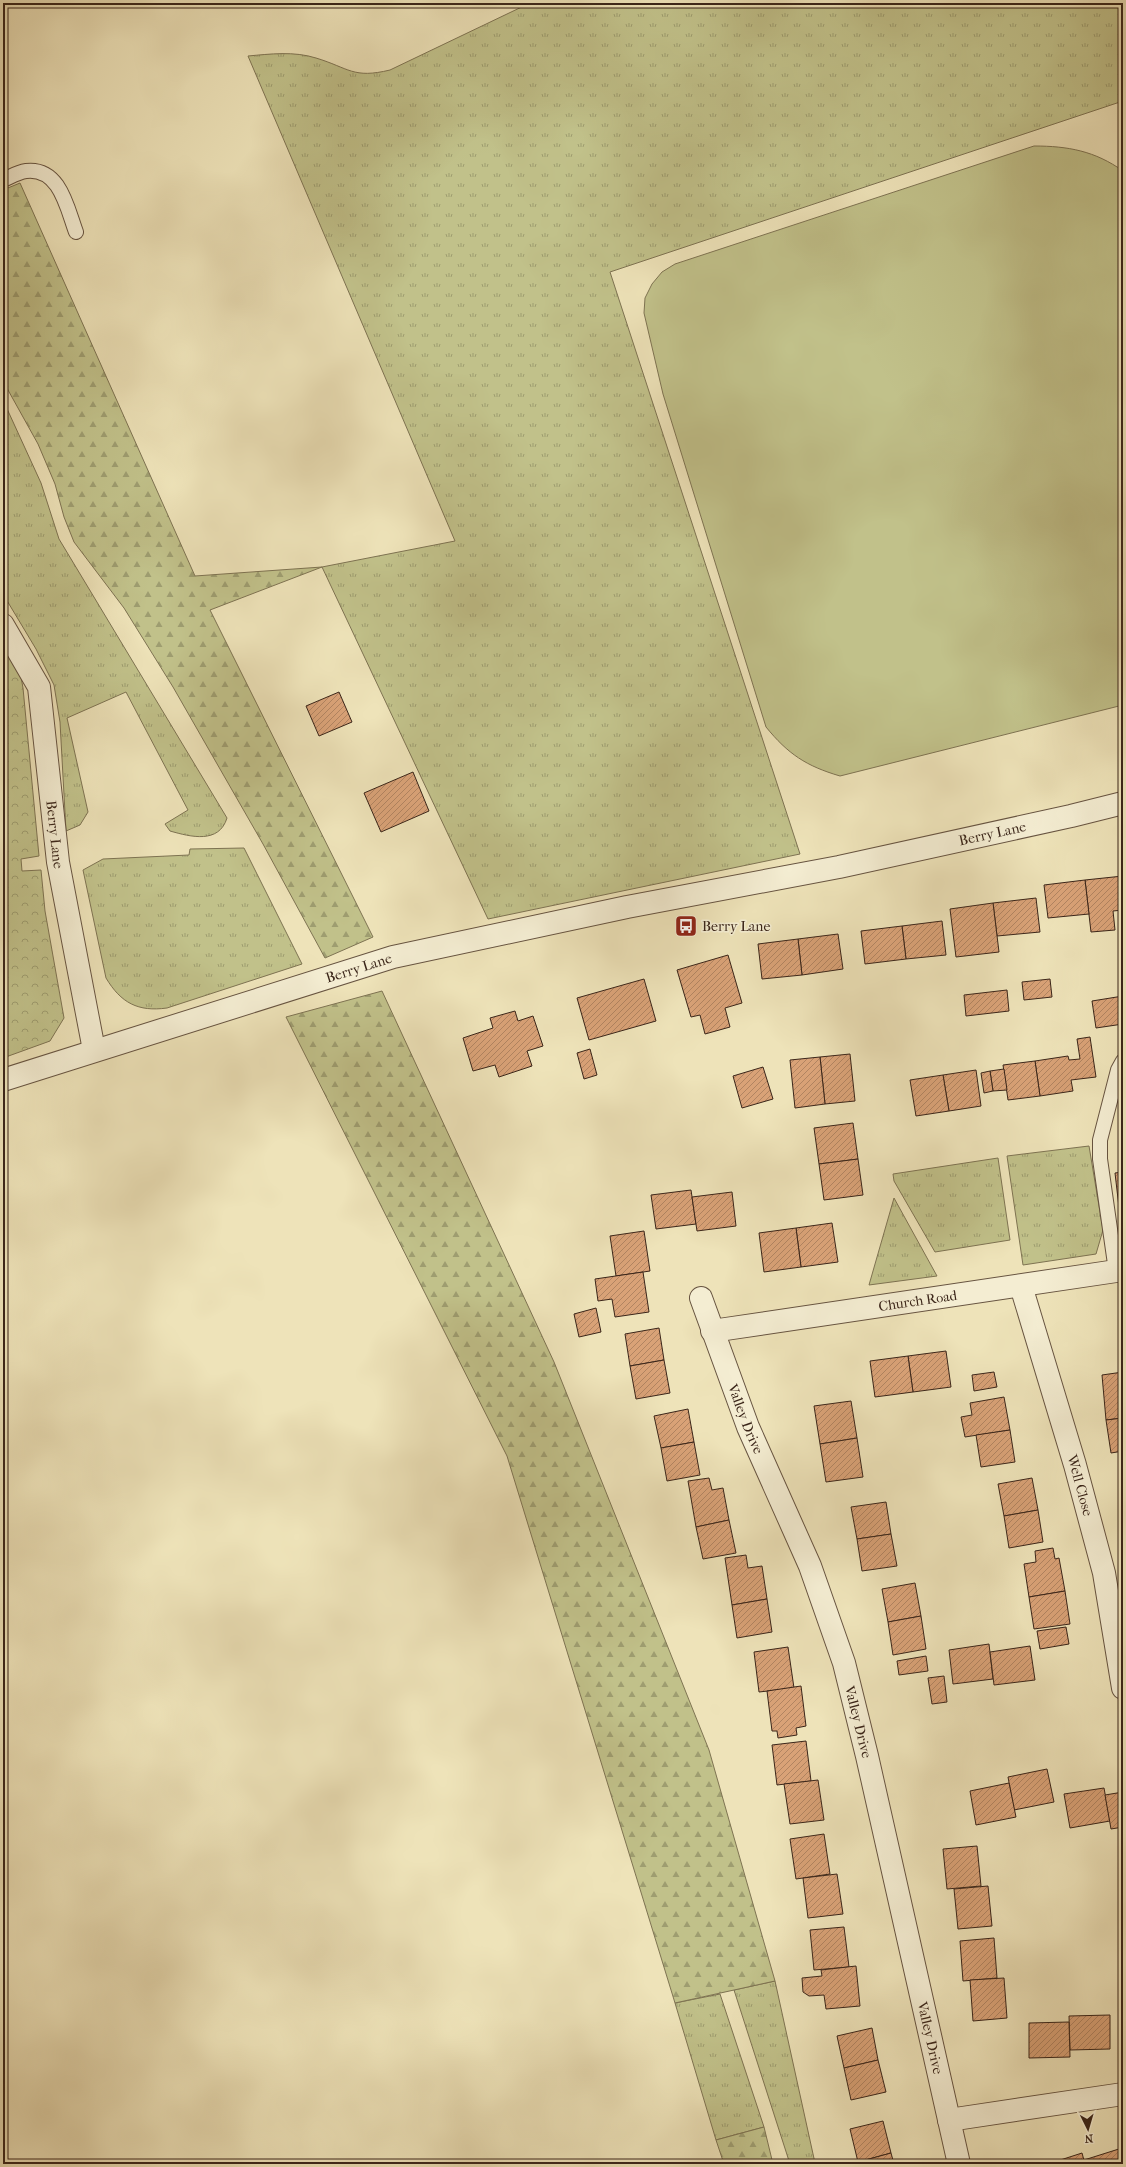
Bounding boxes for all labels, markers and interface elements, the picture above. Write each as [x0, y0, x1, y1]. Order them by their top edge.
street label: Berry Lane [43, 800, 68, 870]
street label: Berry Lane [957, 818, 1028, 849]
bus stop icon: Berry Lane [673, 913, 699, 939]
place label: Berry Lane [702, 918, 770, 935]
street label: Berry Lane [324, 949, 394, 986]
street label: Church Road [877, 1286, 959, 1315]
street label: Valley Drive [724, 1381, 767, 1457]
street label: Well Close [1064, 1452, 1097, 1518]
street label: Valley Drive [841, 1683, 876, 1760]
street label: Valley Drive [914, 1999, 947, 2076]
north arrow [1068, 2109, 1108, 2149]
text: N [1083, 2132, 1094, 2145]

